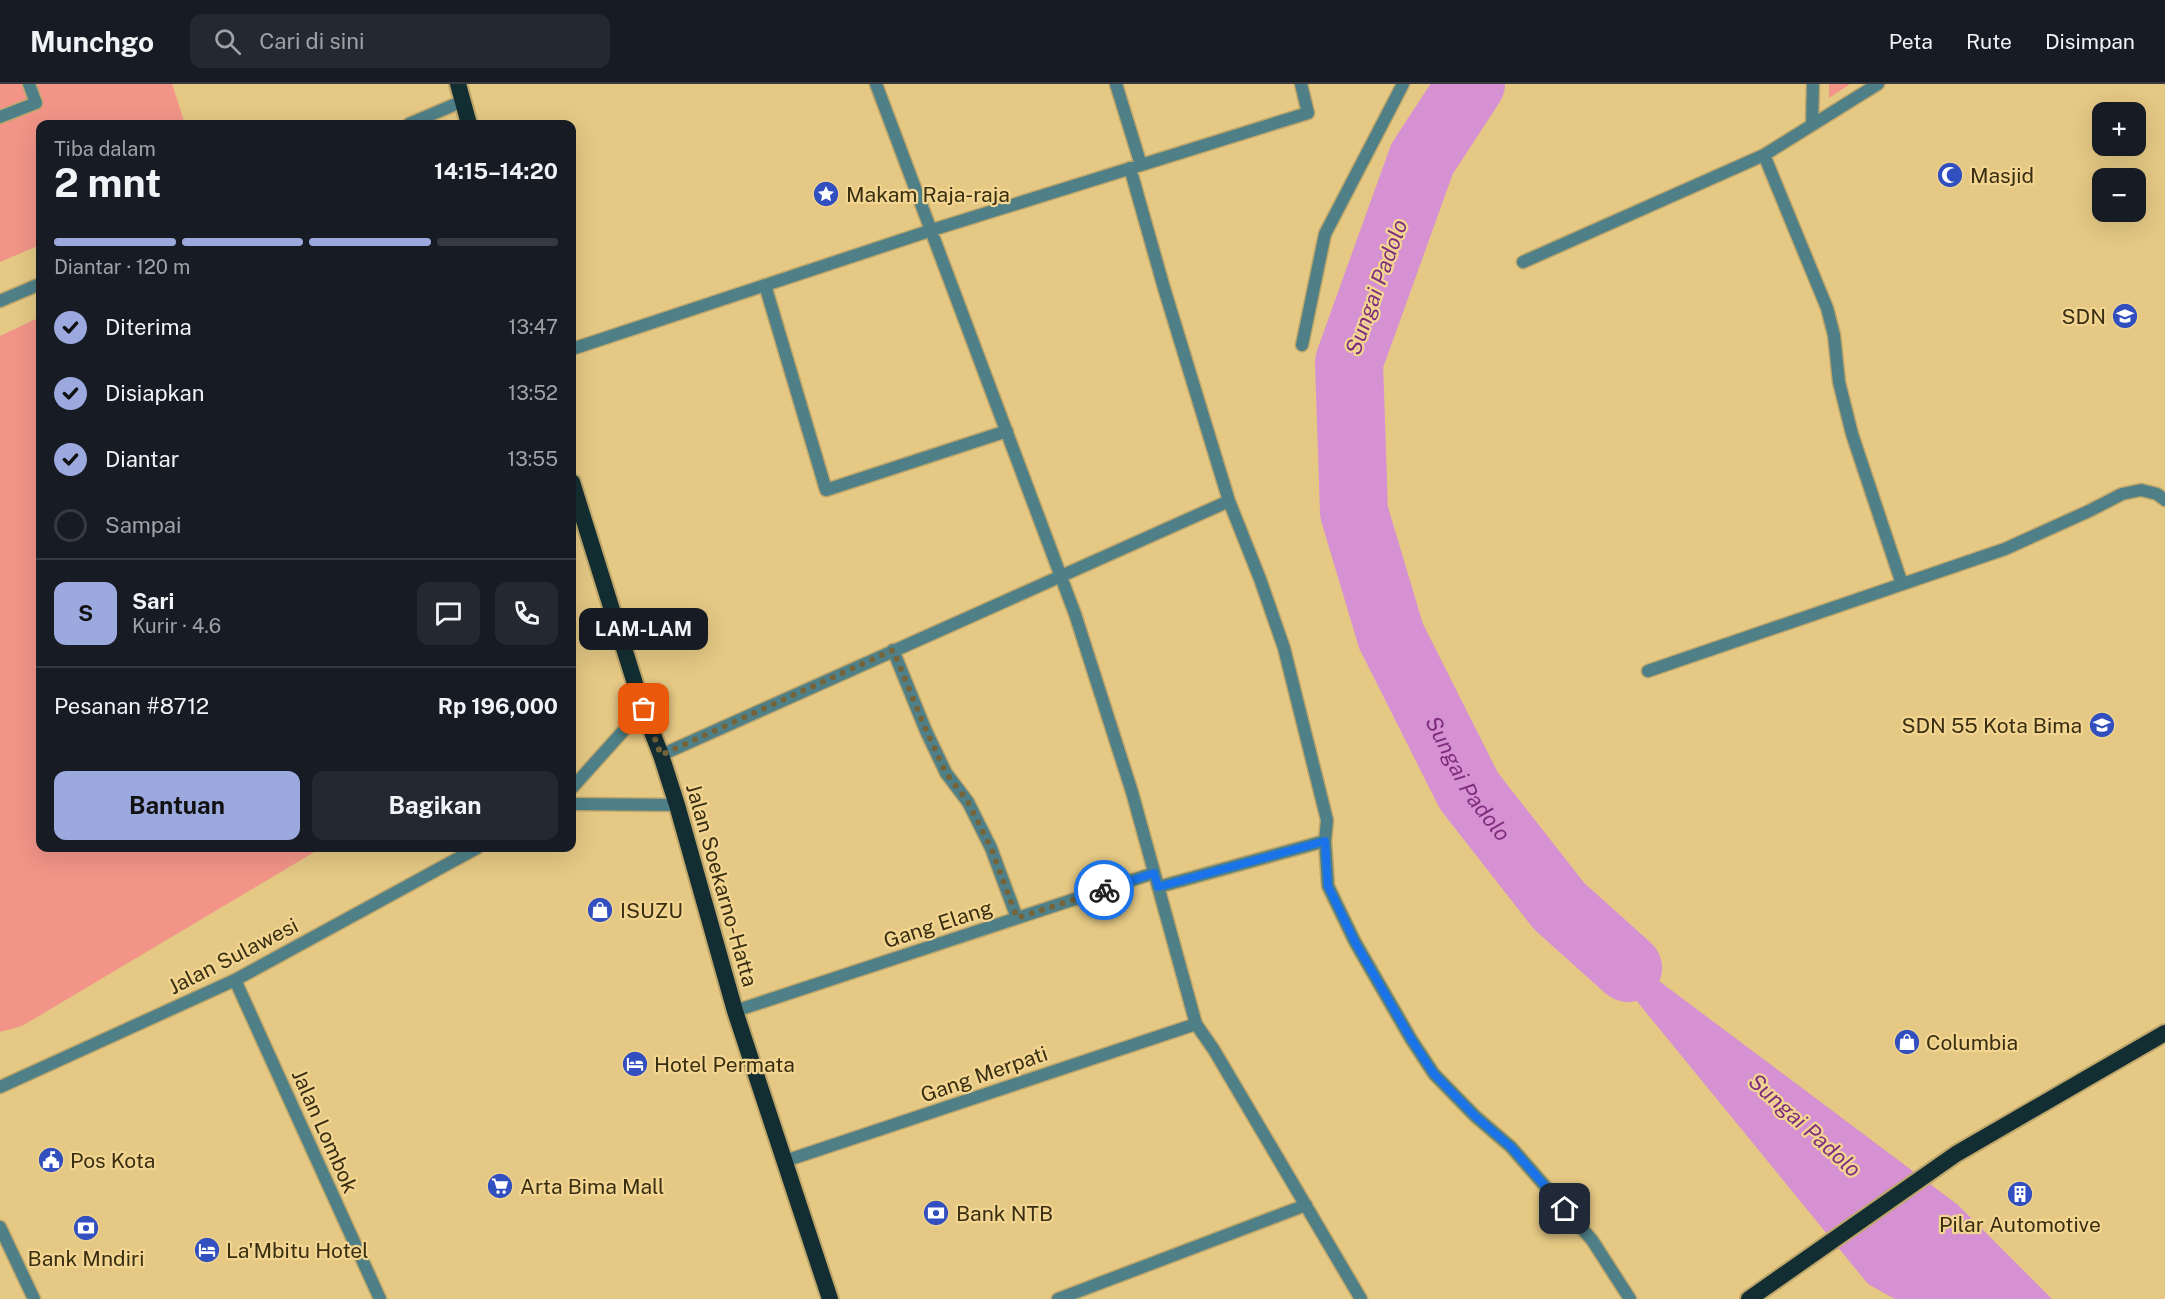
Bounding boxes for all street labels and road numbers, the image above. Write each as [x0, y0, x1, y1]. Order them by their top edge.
street label: Jalan Soekarno-Hatta [681, 781, 763, 989]
street label: Gang Elang [880, 895, 996, 953]
street label: Jalan Sulawesi [164, 912, 302, 1000]
street label: Gang Merpati [917, 1041, 1051, 1107]
street label: Jalan Lombok [287, 1065, 364, 1197]

